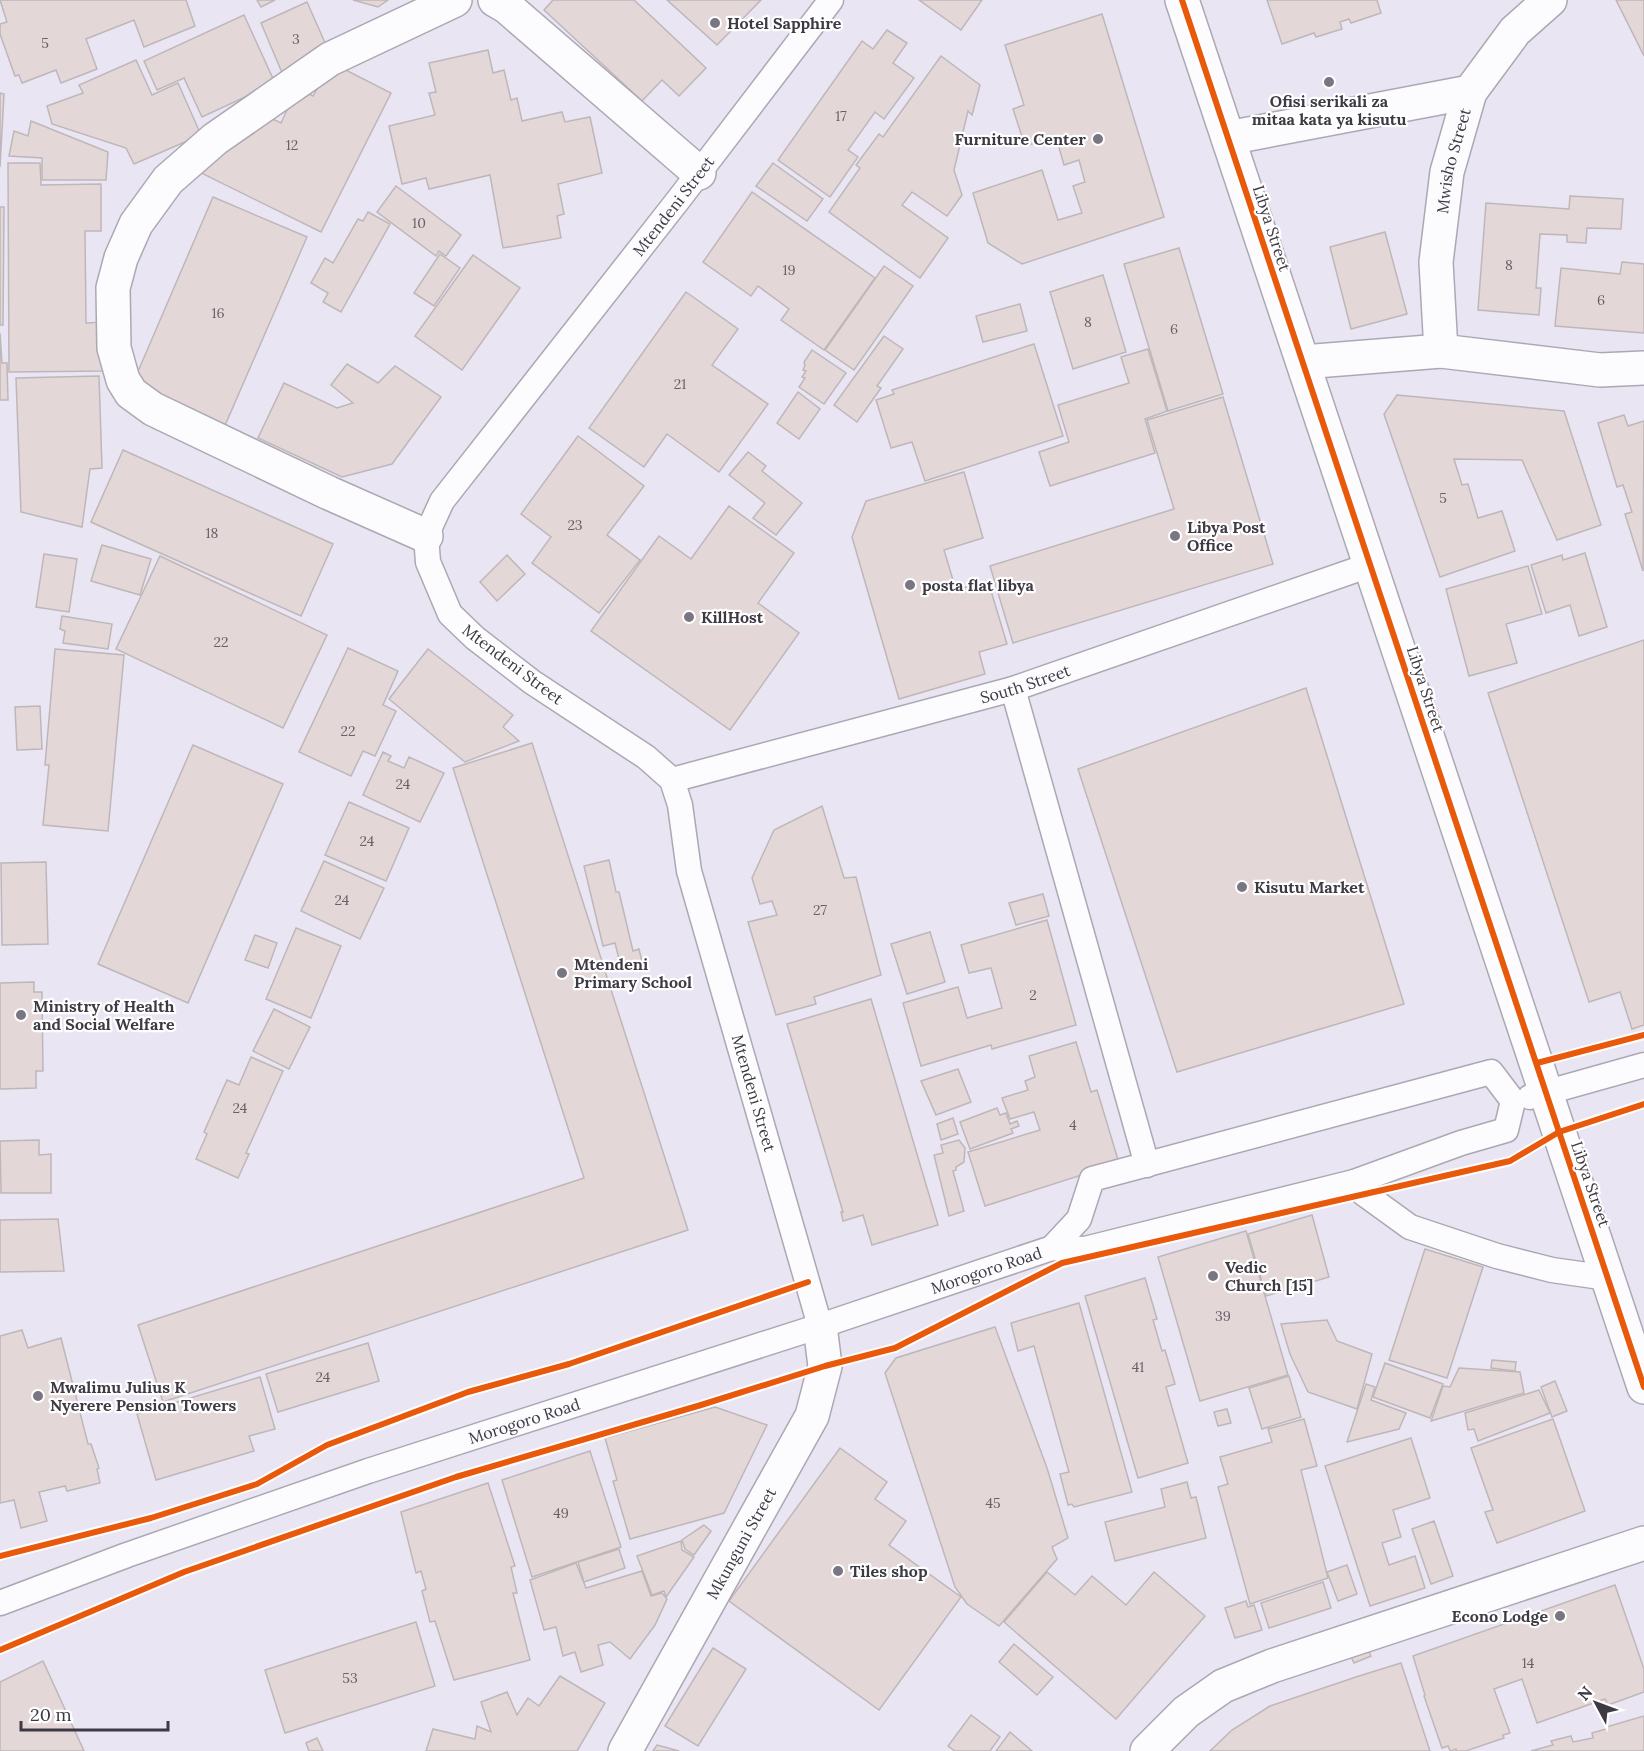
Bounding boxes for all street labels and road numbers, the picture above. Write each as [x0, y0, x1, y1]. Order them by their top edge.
street label: Mwisho Street [1432, 105, 1475, 215]
street label: Mtendeni Street [628, 151, 719, 260]
street label: Libya Street [1249, 182, 1296, 274]
street label: Mtendeni Street [459, 620, 568, 709]
street label: Libya Street [1403, 643, 1450, 735]
street label: South Street [978, 660, 1074, 707]
street label: Mtendeni Street [728, 1032, 781, 1155]
street label: Libya Street [1567, 1139, 1615, 1230]
street label: Morogoro Road [928, 1242, 1045, 1298]
street label: Morogoro Road [466, 1394, 583, 1448]
street label: Mkunguni Street [702, 1483, 781, 1603]

